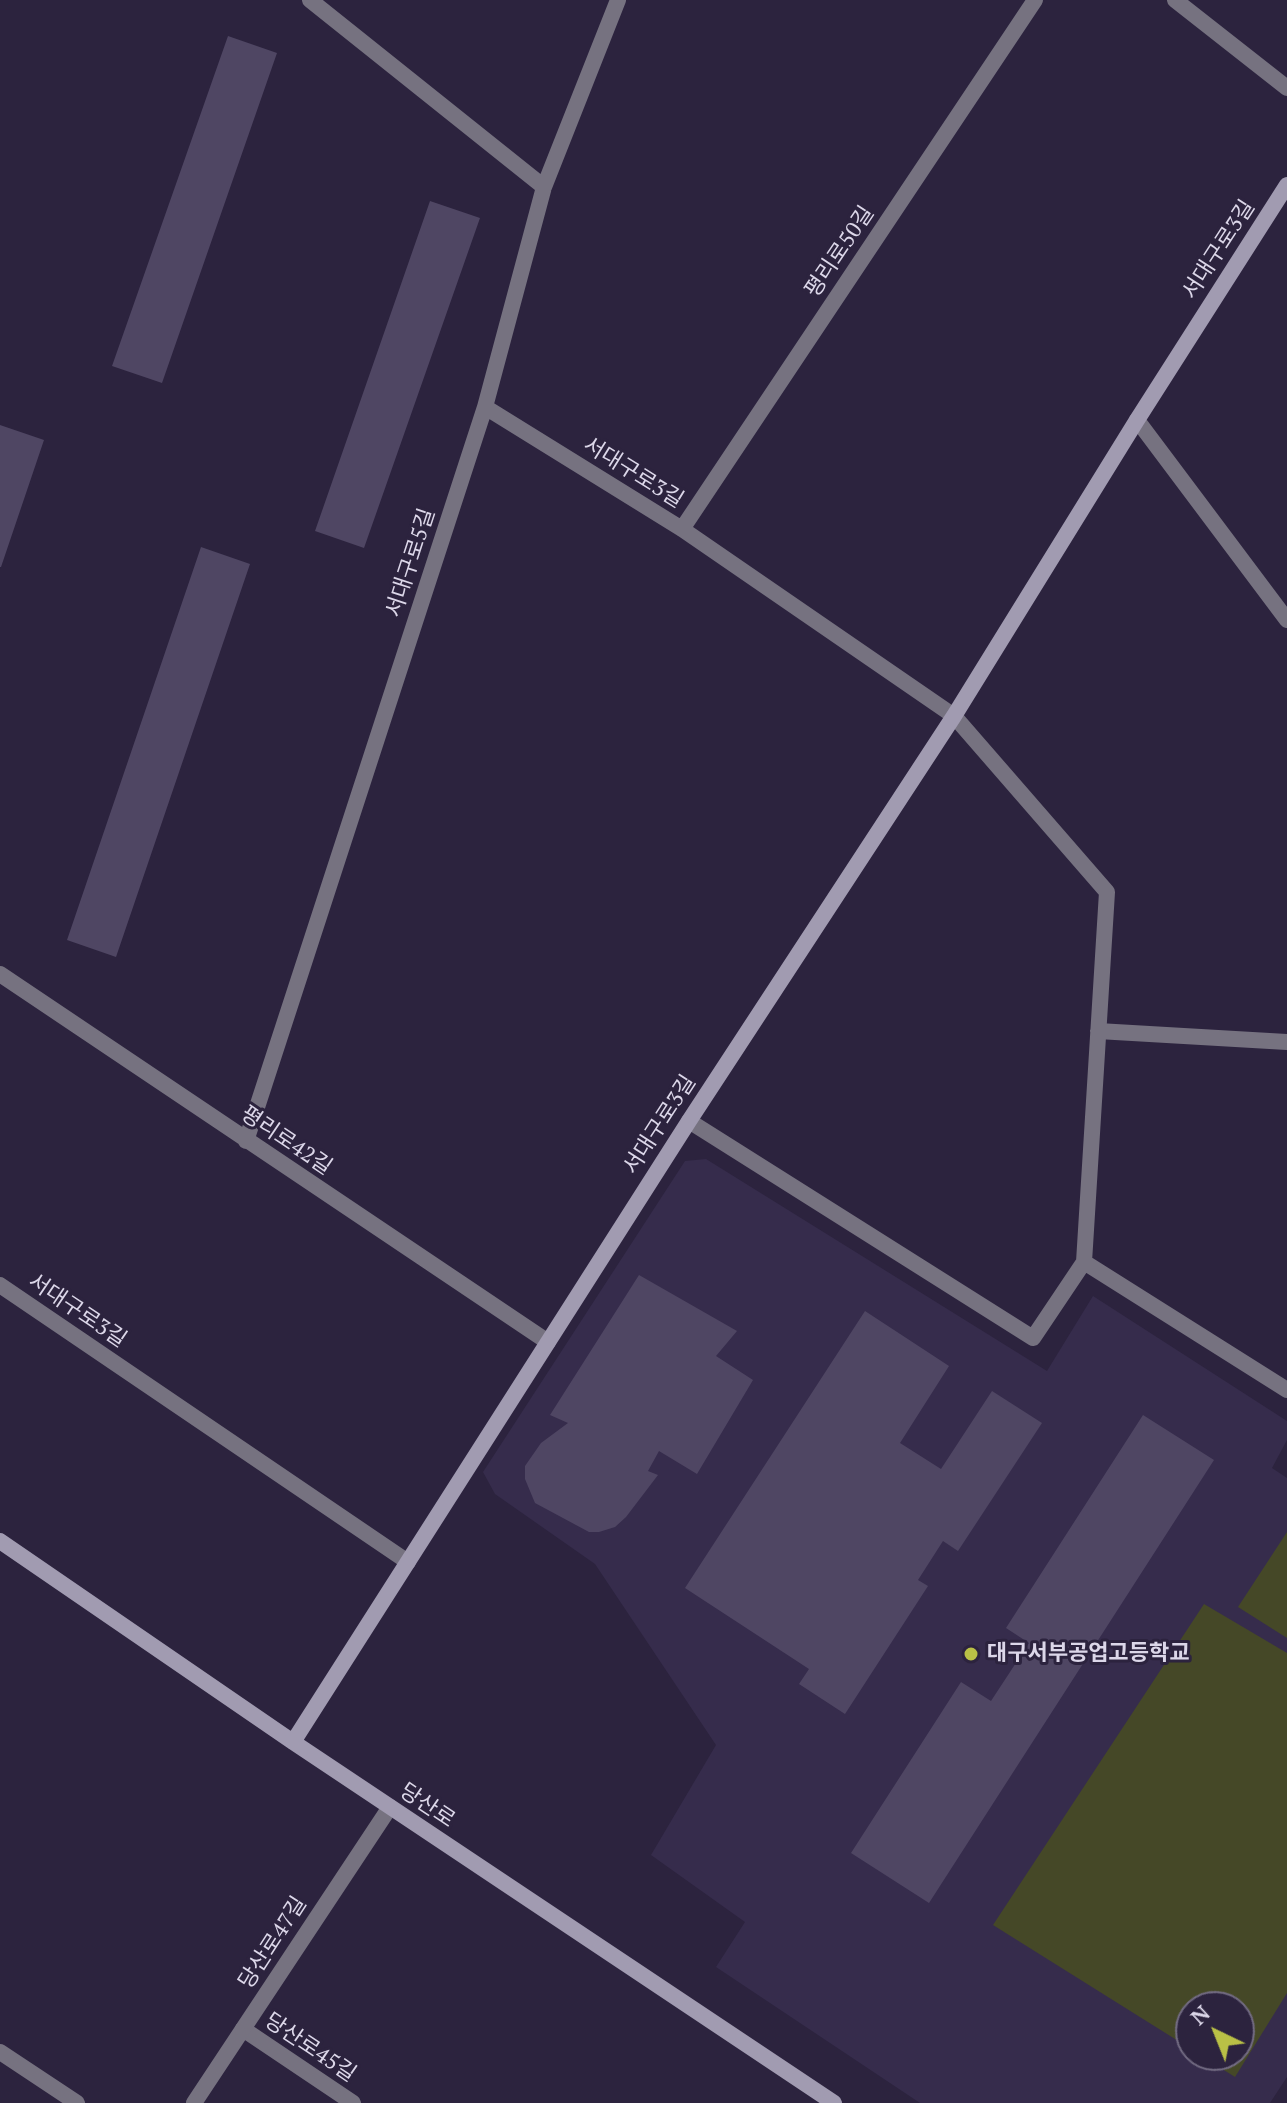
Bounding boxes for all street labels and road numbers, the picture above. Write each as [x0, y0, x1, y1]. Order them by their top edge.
street label: 서대구로3길 [1177, 195, 1261, 305]
street label: 평리로50길 [800, 201, 880, 303]
street label: 서대구로3길 [578, 432, 688, 514]
street label: 서대구로5길 [381, 505, 441, 621]
street label: 서대구로3길 [618, 1070, 702, 1180]
street label: 평리로42길 [235, 1101, 337, 1181]
street label: 서대구로3길 [23, 1268, 131, 1354]
street label: 당산로 [394, 1778, 460, 1834]
street label: 당산로47길 [233, 1892, 313, 1994]
street label: 당산로45길 [259, 2008, 361, 2088]

